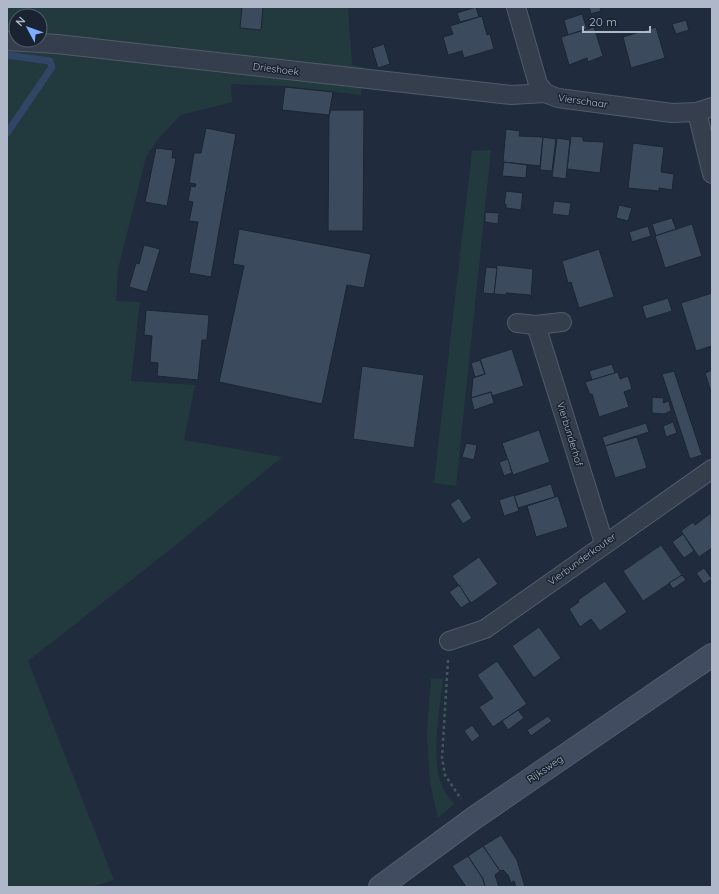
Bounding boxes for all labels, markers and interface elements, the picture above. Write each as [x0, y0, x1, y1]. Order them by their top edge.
north arrow [8, 8, 48, 48]
scale bar [583, 8, 650, 34]
text: N [13, 14, 28, 29]
text: 20 m [589, 14, 617, 29]
street label: Drieshoek [252, 60, 300, 78]
street label: Vierschaar [557, 91, 609, 111]
street label: Vierbunderhof [554, 400, 586, 468]
street label: Vierbunderkouter [545, 530, 619, 588]
street label: Rijksweg [524, 752, 566, 786]

